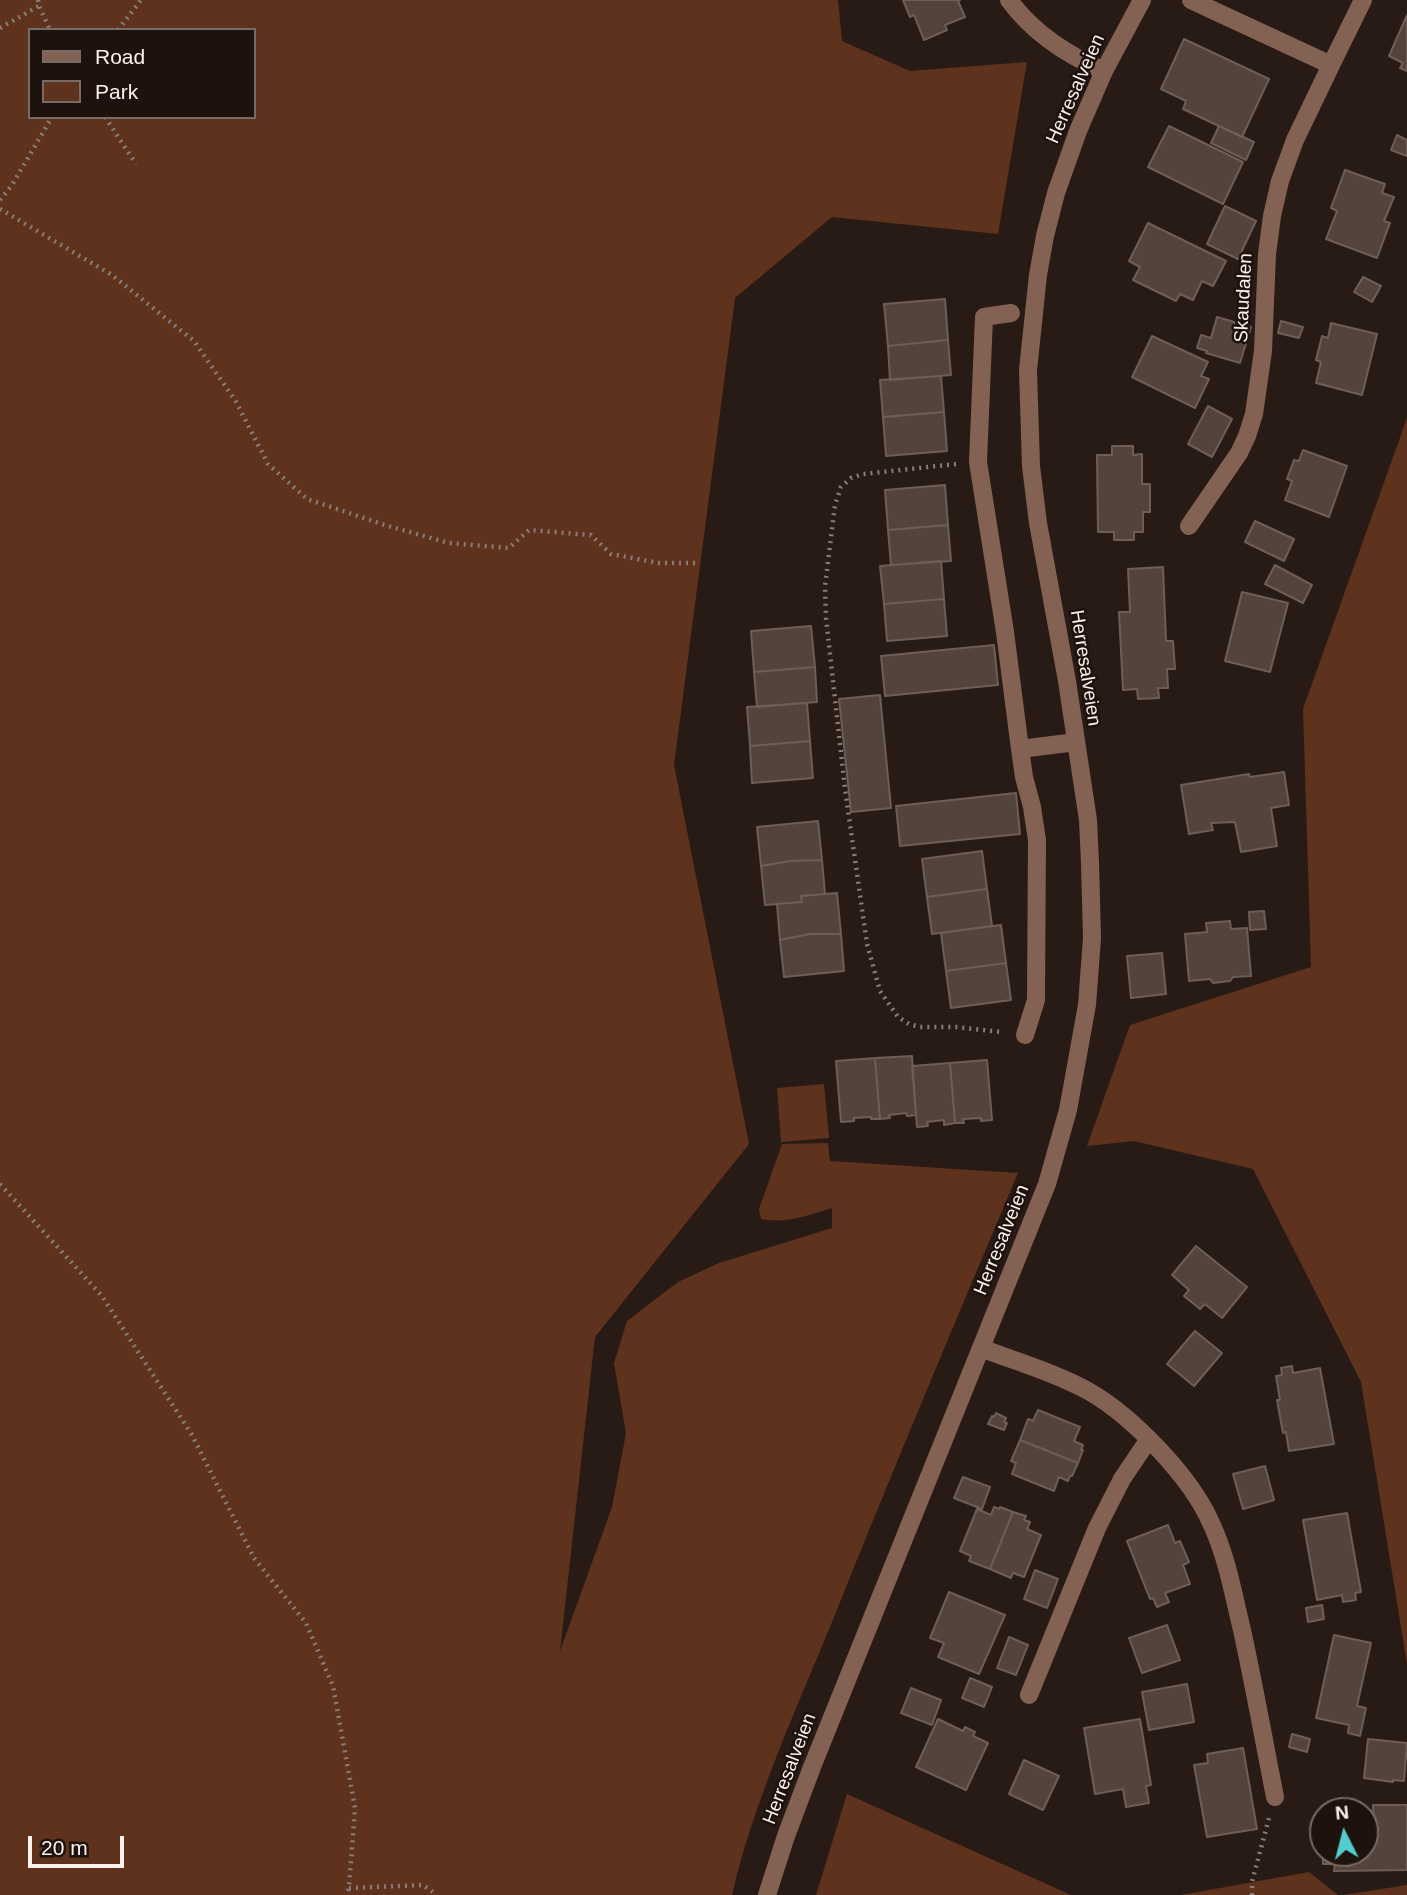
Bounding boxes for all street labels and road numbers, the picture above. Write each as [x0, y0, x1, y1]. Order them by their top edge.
street label: Herresalveien [1042, 31, 1110, 147]
street label: Skaudalen [1230, 253, 1258, 343]
street label: Herresalveien [1065, 608, 1105, 728]
street label: Herresalveien [969, 1181, 1035, 1299]
street label: Herresalveien [758, 1710, 822, 1828]

